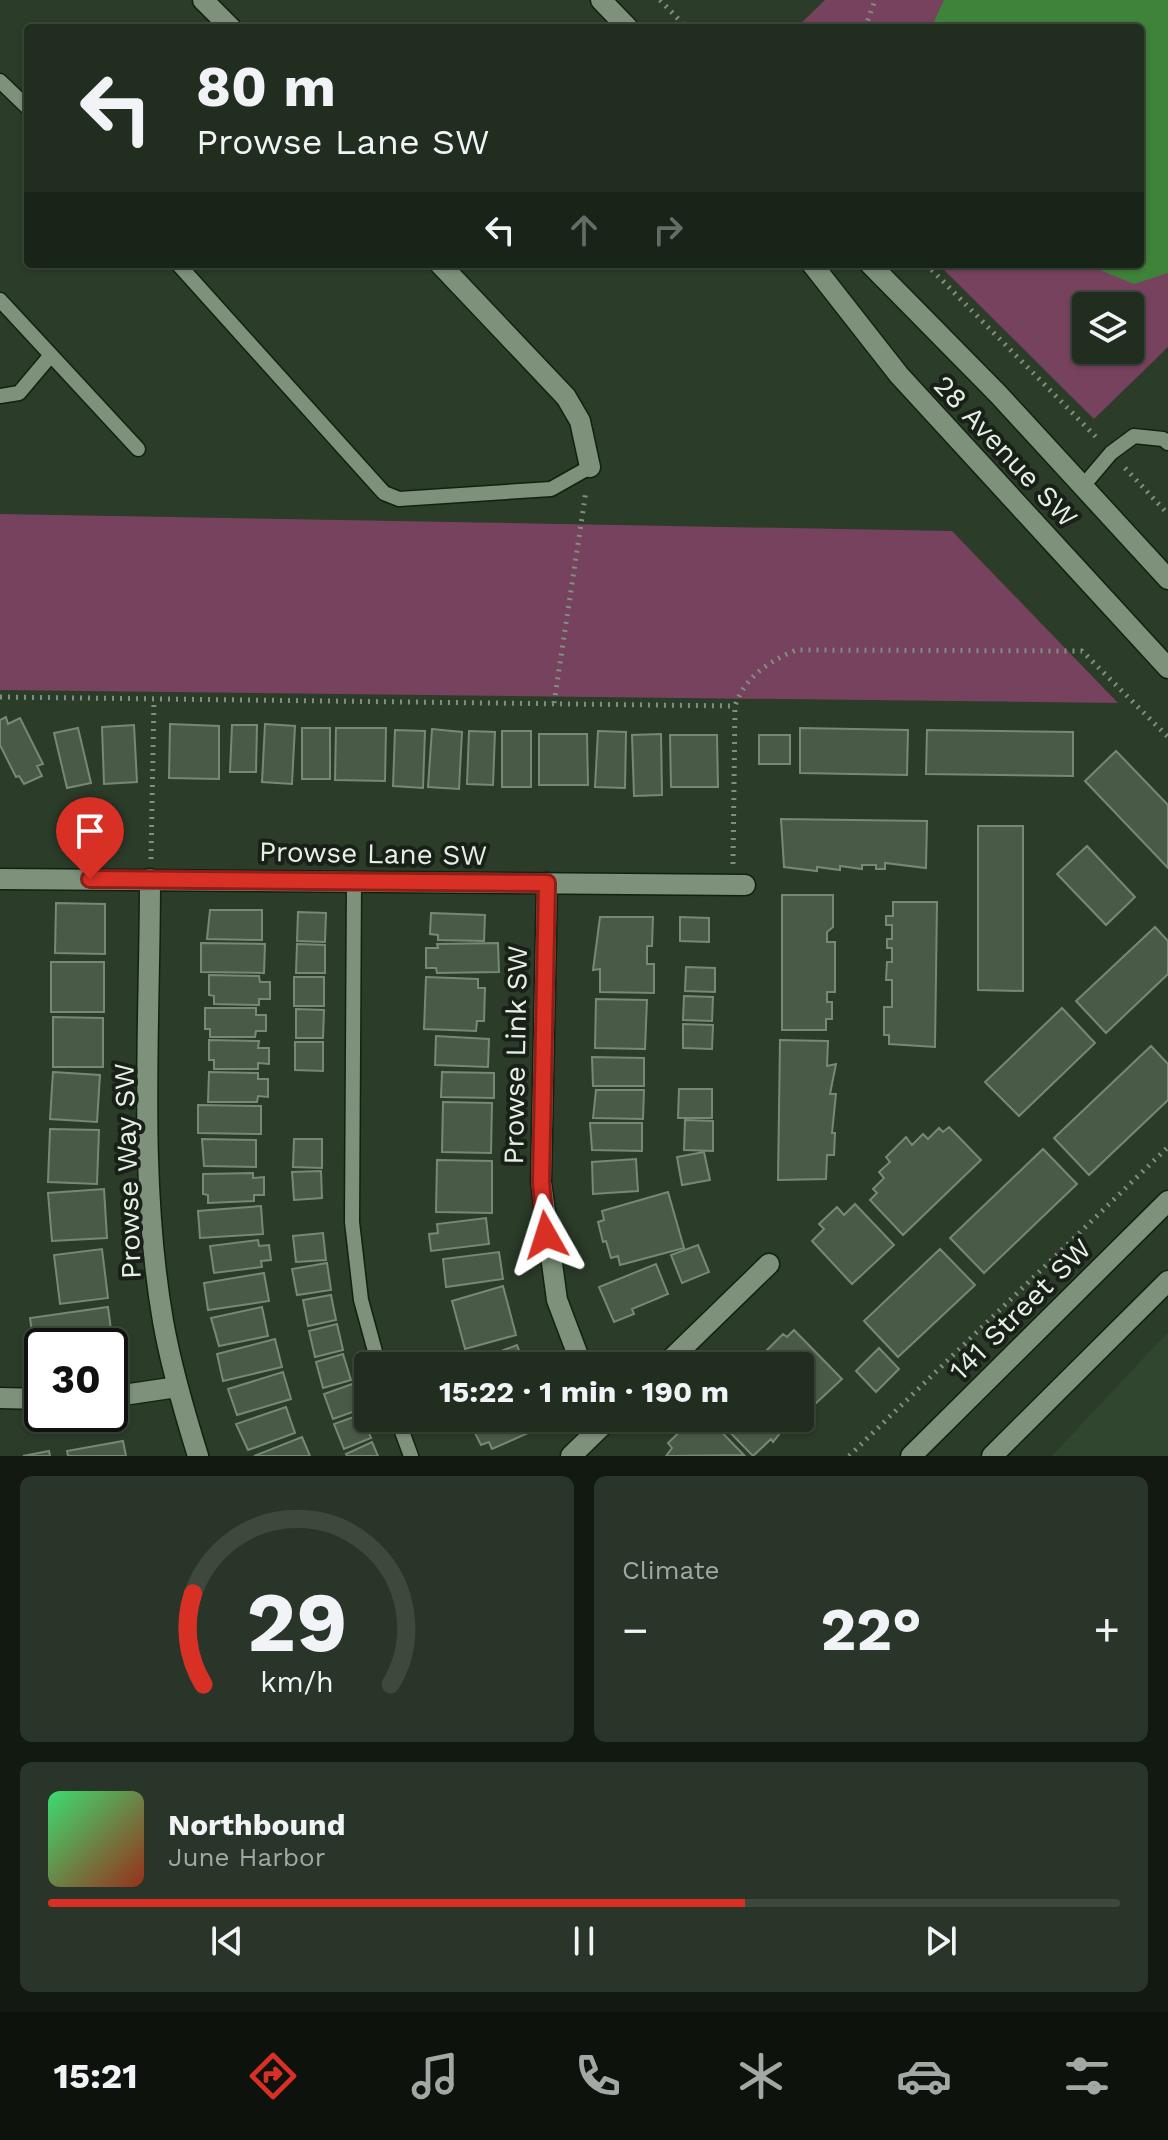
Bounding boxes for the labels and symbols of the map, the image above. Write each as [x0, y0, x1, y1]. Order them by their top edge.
street label: 28 Avenue SW [927, 369, 1084, 534]
pin [56, 797, 124, 879]
street label: Prowse Lane SW [259, 835, 487, 872]
street label: Prowse Link SW [497, 945, 534, 1165]
street label: Prowse Way SW [107, 1062, 148, 1280]
position arrow [504, 1193, 588, 1277]
street label: 141 Street SW [943, 1232, 1098, 1387]
speed limit sign: 30 [24, 1328, 128, 1432]

